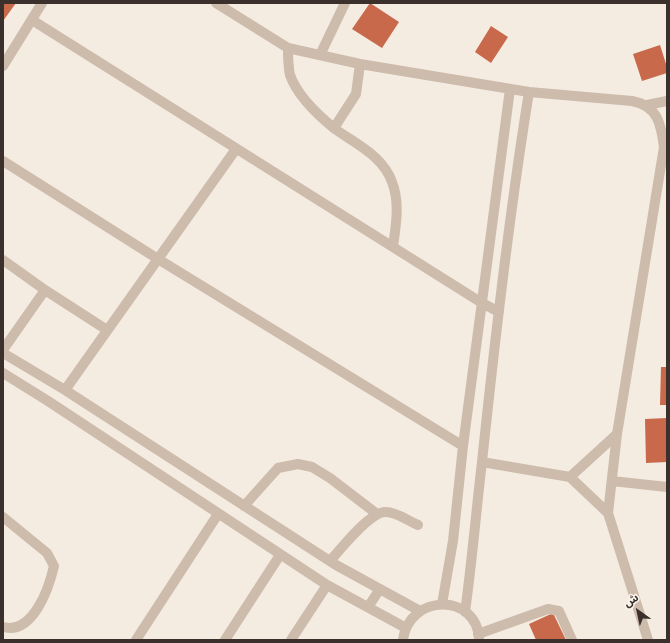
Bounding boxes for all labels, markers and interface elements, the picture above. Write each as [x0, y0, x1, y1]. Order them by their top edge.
north arrow [618, 591, 658, 631]
text: ش [621, 591, 641, 610]

